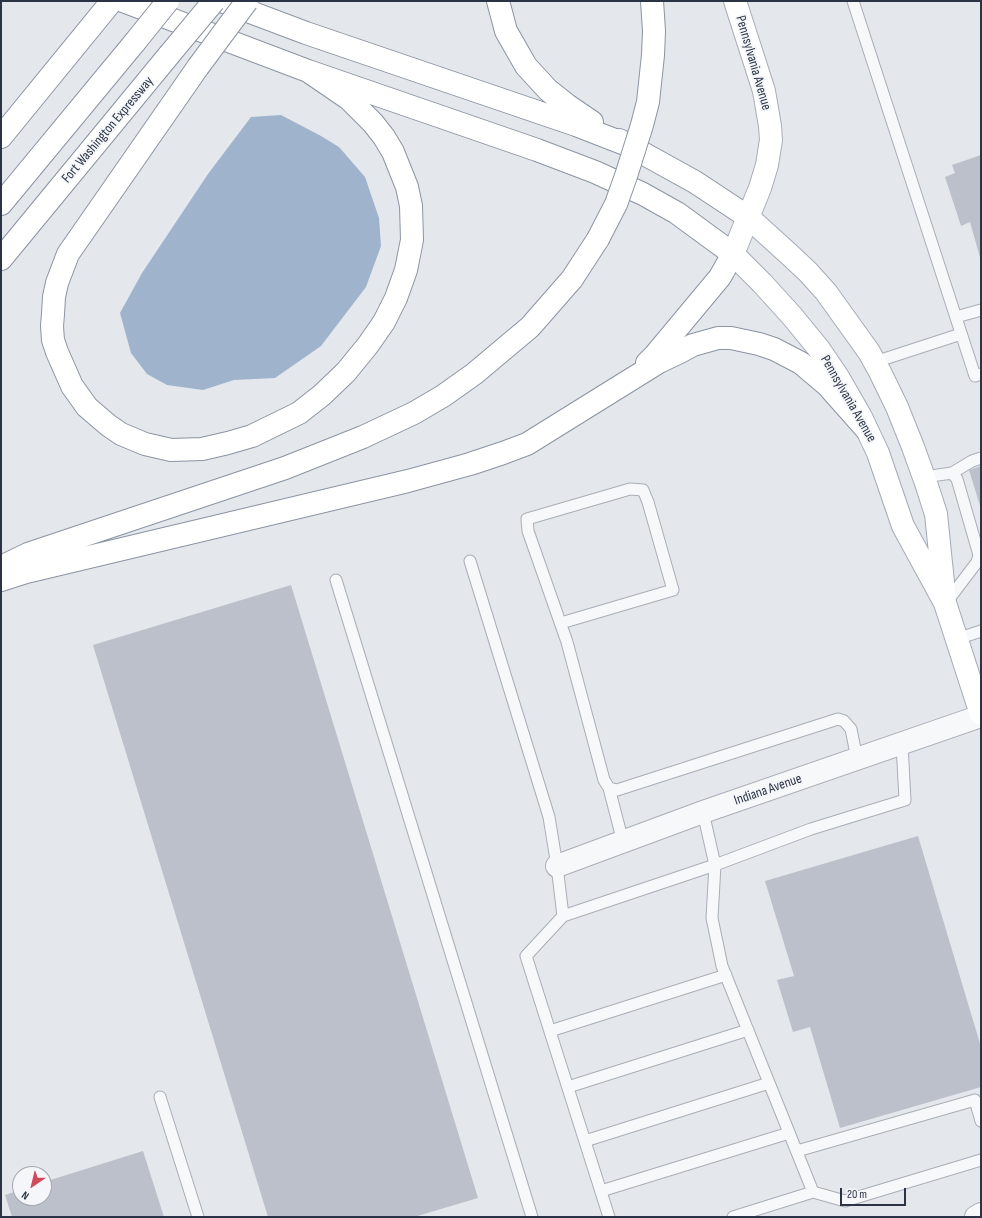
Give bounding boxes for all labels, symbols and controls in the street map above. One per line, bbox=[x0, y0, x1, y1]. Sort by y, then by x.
street label: Pennsylvania Avenue bbox=[731, 14, 775, 112]
street label: Fort Washington Expressway bbox=[59, 73, 157, 187]
street label: Pennsylvania Avenue bbox=[816, 353, 880, 445]
street label: Indiana Avenue bbox=[732, 771, 804, 809]
north arrow bbox=[12, 1166, 52, 1206]
scale bar bbox=[842, 1180, 908, 1206]
text: 20 m bbox=[847, 1187, 867, 1202]
text: N bbox=[19, 1188, 32, 1202]

